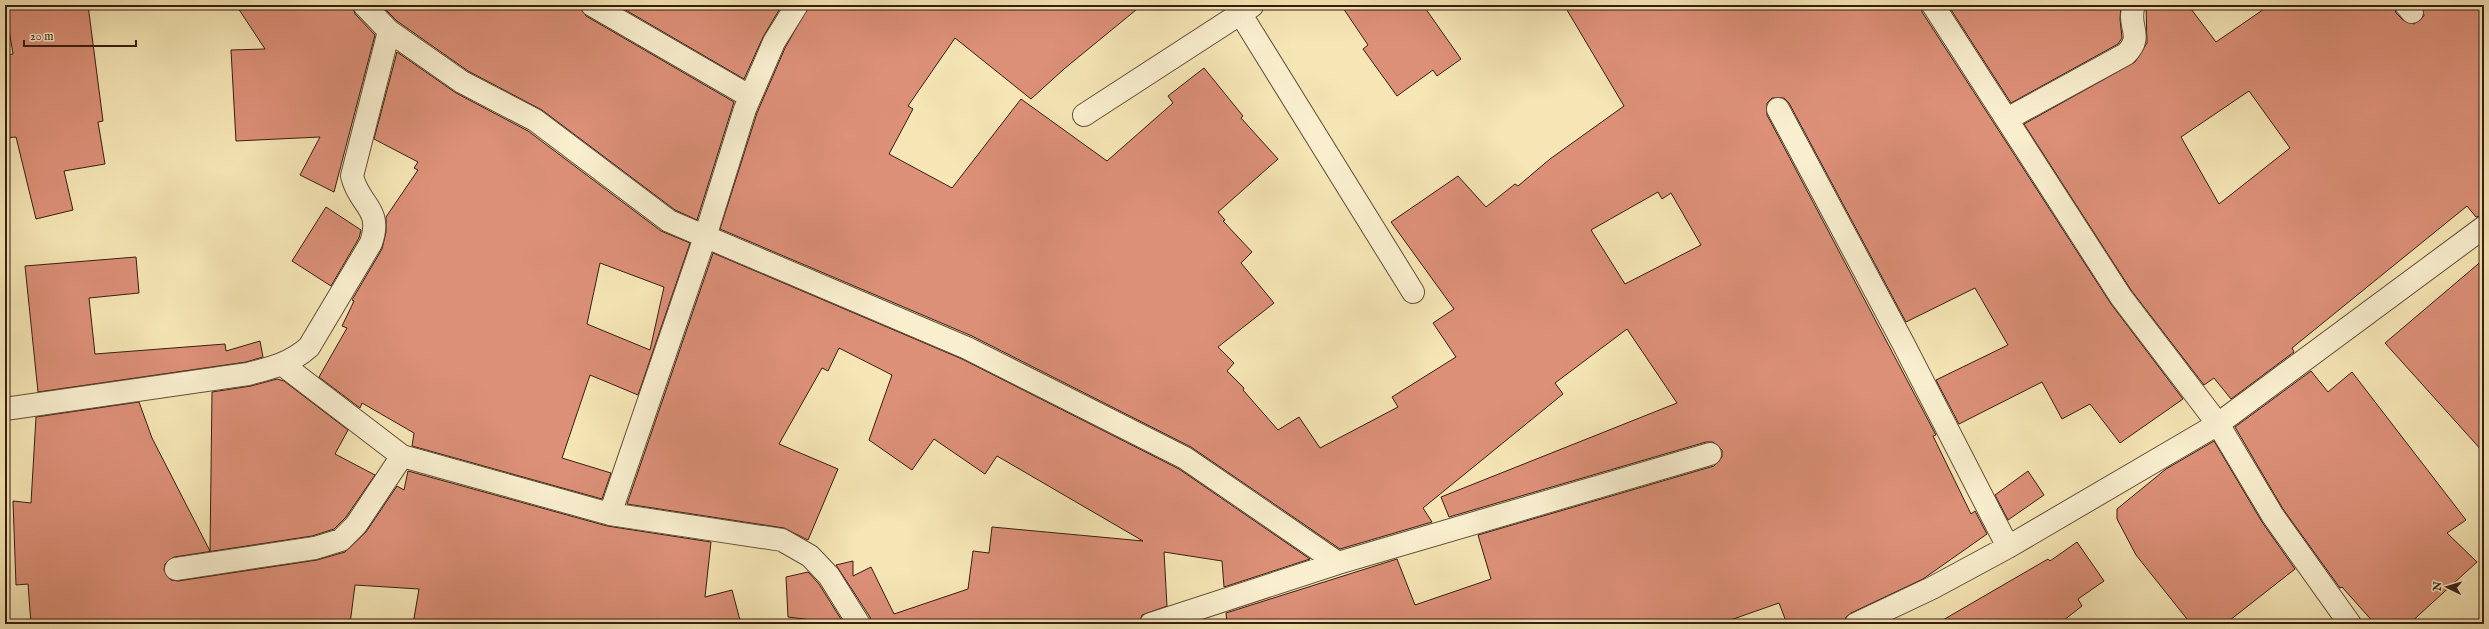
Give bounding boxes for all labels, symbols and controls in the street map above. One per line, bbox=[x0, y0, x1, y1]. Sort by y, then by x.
scale bar bbox=[24, 22, 136, 48]
text: 20 m bbox=[30, 29, 53, 44]
north arrow bbox=[2427, 567, 2467, 607]
text: N bbox=[2431, 580, 2445, 593]

